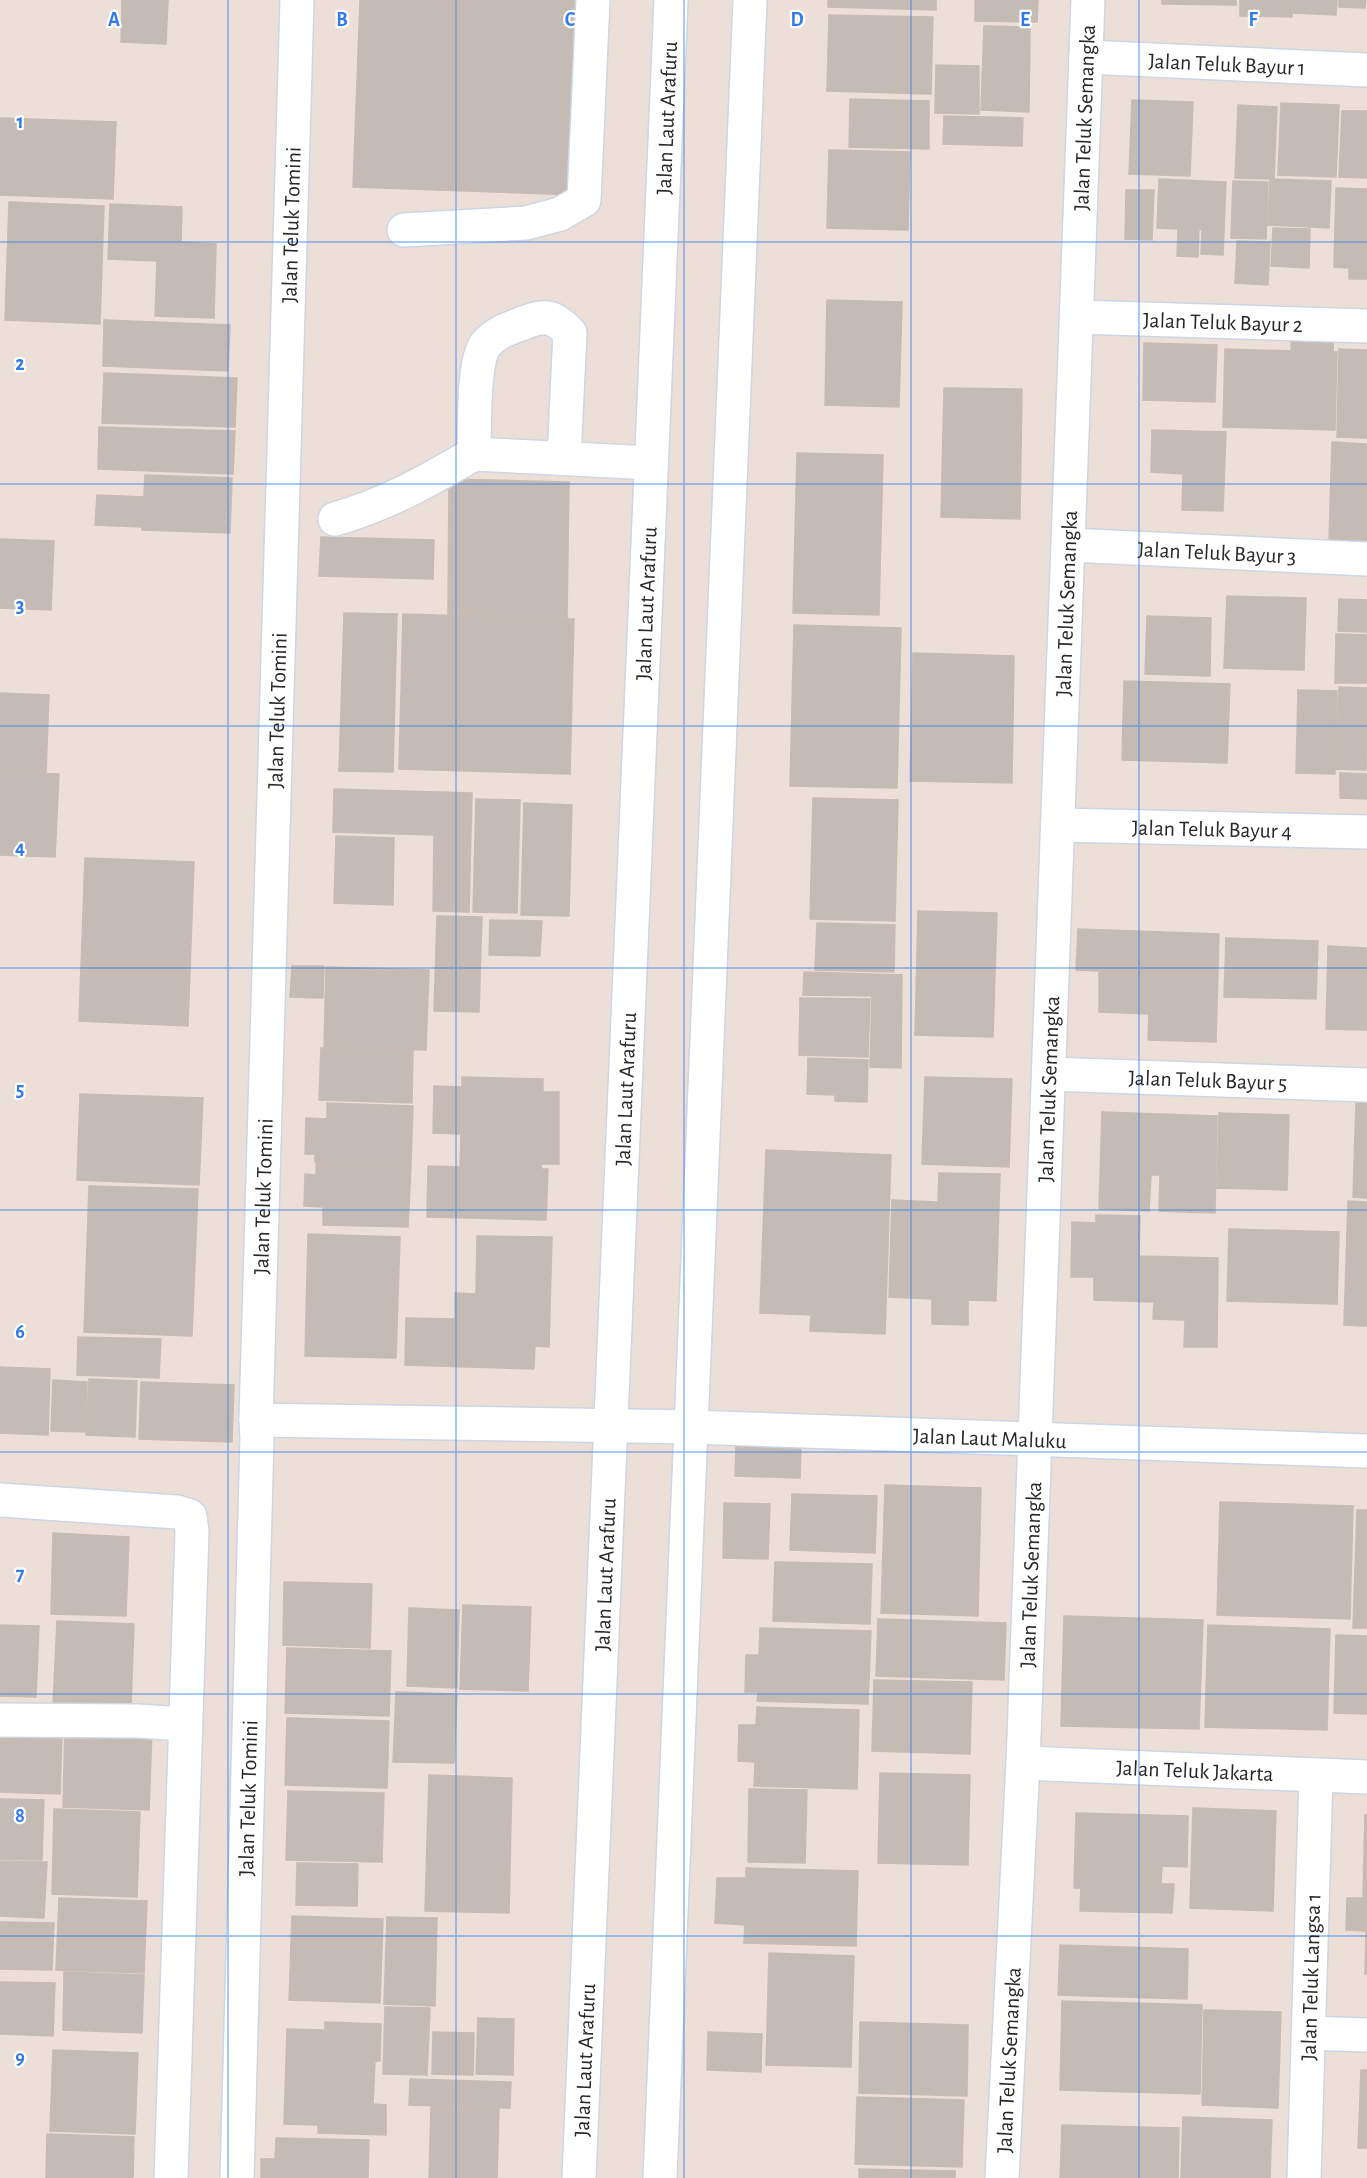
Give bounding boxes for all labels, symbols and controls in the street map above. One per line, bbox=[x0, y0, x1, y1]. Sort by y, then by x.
text: A bbox=[108, 10, 120, 30]
text: B bbox=[336, 10, 348, 30]
text: C bbox=[565, 10, 576, 30]
text: D bbox=[790, 10, 804, 30]
text: E bbox=[1020, 10, 1030, 30]
text: F bbox=[1248, 10, 1258, 30]
street label: Jalan Teluk Semangka bbox=[1070, 24, 1099, 211]
street label: Jalan Laut Arafuru bbox=[653, 41, 681, 195]
street label: Jalan Teluk Bayur 1 bbox=[1148, 50, 1306, 79]
text: 1 bbox=[16, 112, 24, 132]
street label: Jalan Teluk Tomini bbox=[278, 146, 305, 303]
street label: Jalan Teluk Bayur 2 bbox=[1143, 309, 1303, 336]
text: 2 bbox=[15, 354, 25, 374]
street label: Jalan Teluk Semangka bbox=[1052, 510, 1081, 697]
street label: Jalan Laut Arafuru bbox=[632, 526, 661, 681]
street label: Jalan Teluk Bayur 3 bbox=[1137, 538, 1297, 568]
text: 3 bbox=[16, 596, 24, 616]
street label: Jalan Teluk Tomini bbox=[264, 632, 291, 789]
street label: Jalan Teluk Bayur 4 bbox=[1132, 817, 1292, 842]
text: 4 bbox=[15, 838, 25, 858]
street label: Jalan Teluk Semangka bbox=[1034, 996, 1063, 1183]
street label: Jalan Laut Arafuru bbox=[612, 1012, 640, 1166]
street label: Jalan Teluk Bayur 5 bbox=[1128, 1067, 1288, 1094]
text: 5 bbox=[16, 1080, 24, 1100]
street label: Jalan Teluk Tomini bbox=[250, 1118, 277, 1275]
text: 6 bbox=[15, 1322, 25, 1342]
street label: Jalan Laut Maluku bbox=[913, 1425, 1067, 1452]
street label: Jalan Teluk Semangka bbox=[1017, 1481, 1045, 1668]
street label: Jalan Laut Arafuru bbox=[591, 1497, 620, 1652]
text: 7 bbox=[16, 1564, 25, 1584]
street label: Jalan Teluk Tomini bbox=[235, 1720, 261, 1877]
street label: Jalan Teluk Jakarta bbox=[1116, 1757, 1274, 1785]
text: 8 bbox=[15, 1806, 25, 1826]
street label: Jalan Teluk Langsa 1 bbox=[1298, 1893, 1324, 2061]
street label: Jalan Teluk Semangka bbox=[993, 1967, 1025, 2154]
street label: Jalan Laut Arafuru bbox=[571, 1983, 599, 2137]
text: 9 bbox=[15, 2048, 25, 2068]

